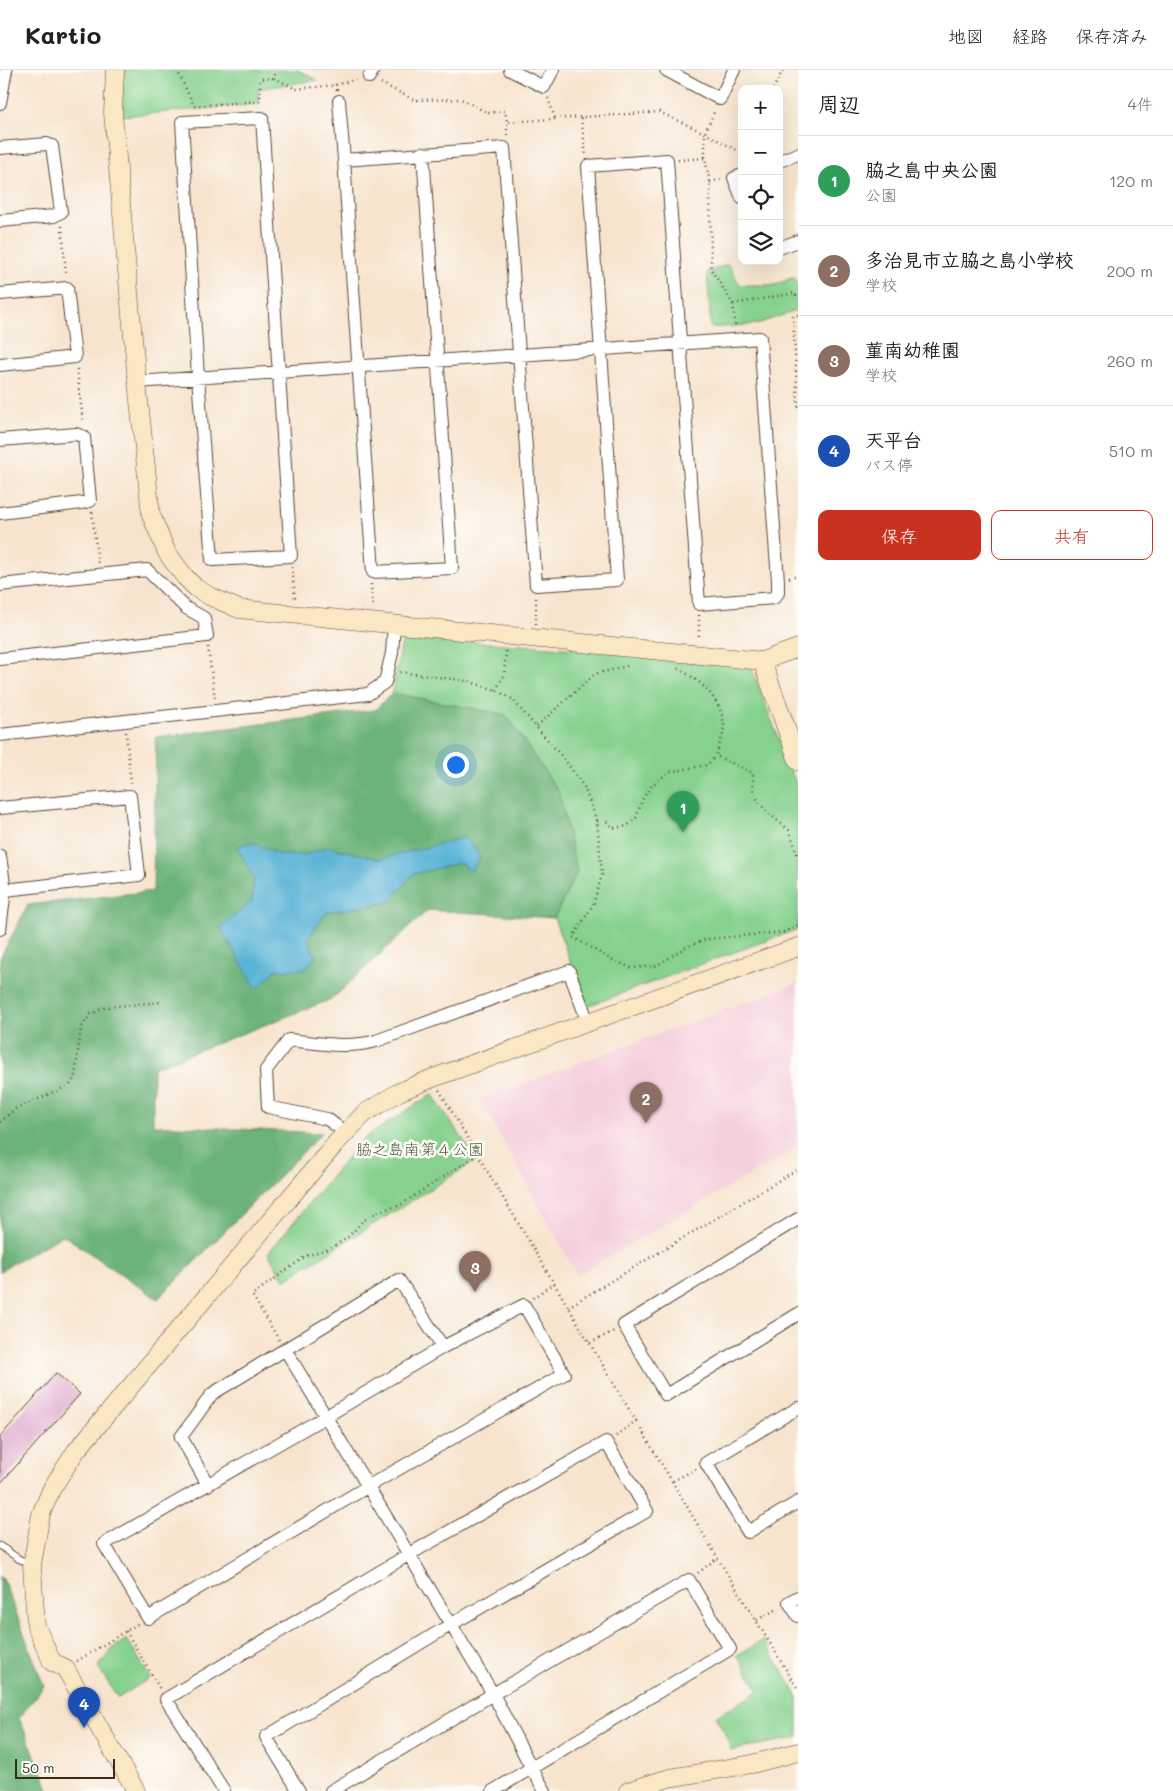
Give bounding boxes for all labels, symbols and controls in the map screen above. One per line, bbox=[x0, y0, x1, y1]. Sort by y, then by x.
text: Kartio bbox=[25, 19, 101, 50]
text: 地図 bbox=[948, 24, 984, 48]
text: 経路 bbox=[1012, 24, 1048, 48]
text: 保存済み bbox=[1076, 24, 1148, 48]
map controls bbox=[738, 85, 783, 265]
button: + bbox=[738, 85, 783, 130]
text: 周辺 bbox=[818, 90, 860, 117]
text: 4件 bbox=[1128, 93, 1153, 114]
button: − bbox=[738, 130, 783, 175]
text: 脇之島中央公園 bbox=[865, 157, 998, 182]
text: 1 bbox=[830, 170, 838, 191]
text: 120 m bbox=[1109, 170, 1153, 191]
button: locate bbox=[738, 175, 783, 220]
text: 公園 bbox=[865, 184, 897, 205]
button: layers bbox=[738, 220, 783, 265]
text: 多治見市立脇之島小学校 bbox=[865, 247, 1074, 272]
text: 2 bbox=[830, 260, 838, 281]
text: 200 m bbox=[1106, 260, 1153, 281]
text: 学校 bbox=[865, 274, 897, 295]
text: 菫南幼稚園 bbox=[865, 337, 960, 362]
text: 3 bbox=[829, 350, 839, 371]
text: 260 m bbox=[1107, 350, 1153, 371]
text: 学校 bbox=[865, 364, 897, 385]
text: 天平台 bbox=[865, 427, 922, 452]
text: 4 bbox=[829, 440, 839, 461]
text: 510 m bbox=[1109, 440, 1153, 461]
text: バス停 bbox=[865, 454, 913, 475]
button: 保存 bbox=[818, 510, 981, 560]
button: 共有 bbox=[991, 510, 1153, 560]
your location bbox=[443, 752, 469, 778]
pin: 1 bbox=[667, 791, 699, 832]
pin: 2 bbox=[630, 1082, 662, 1123]
park label: 脇之島南第４公園 bbox=[356, 1138, 484, 1159]
pin: 3 bbox=[459, 1251, 491, 1292]
pin: 4 bbox=[68, 1687, 100, 1728]
scale bar bbox=[15, 1756, 115, 1779]
text: 50 m bbox=[22, 1758, 54, 1777]

